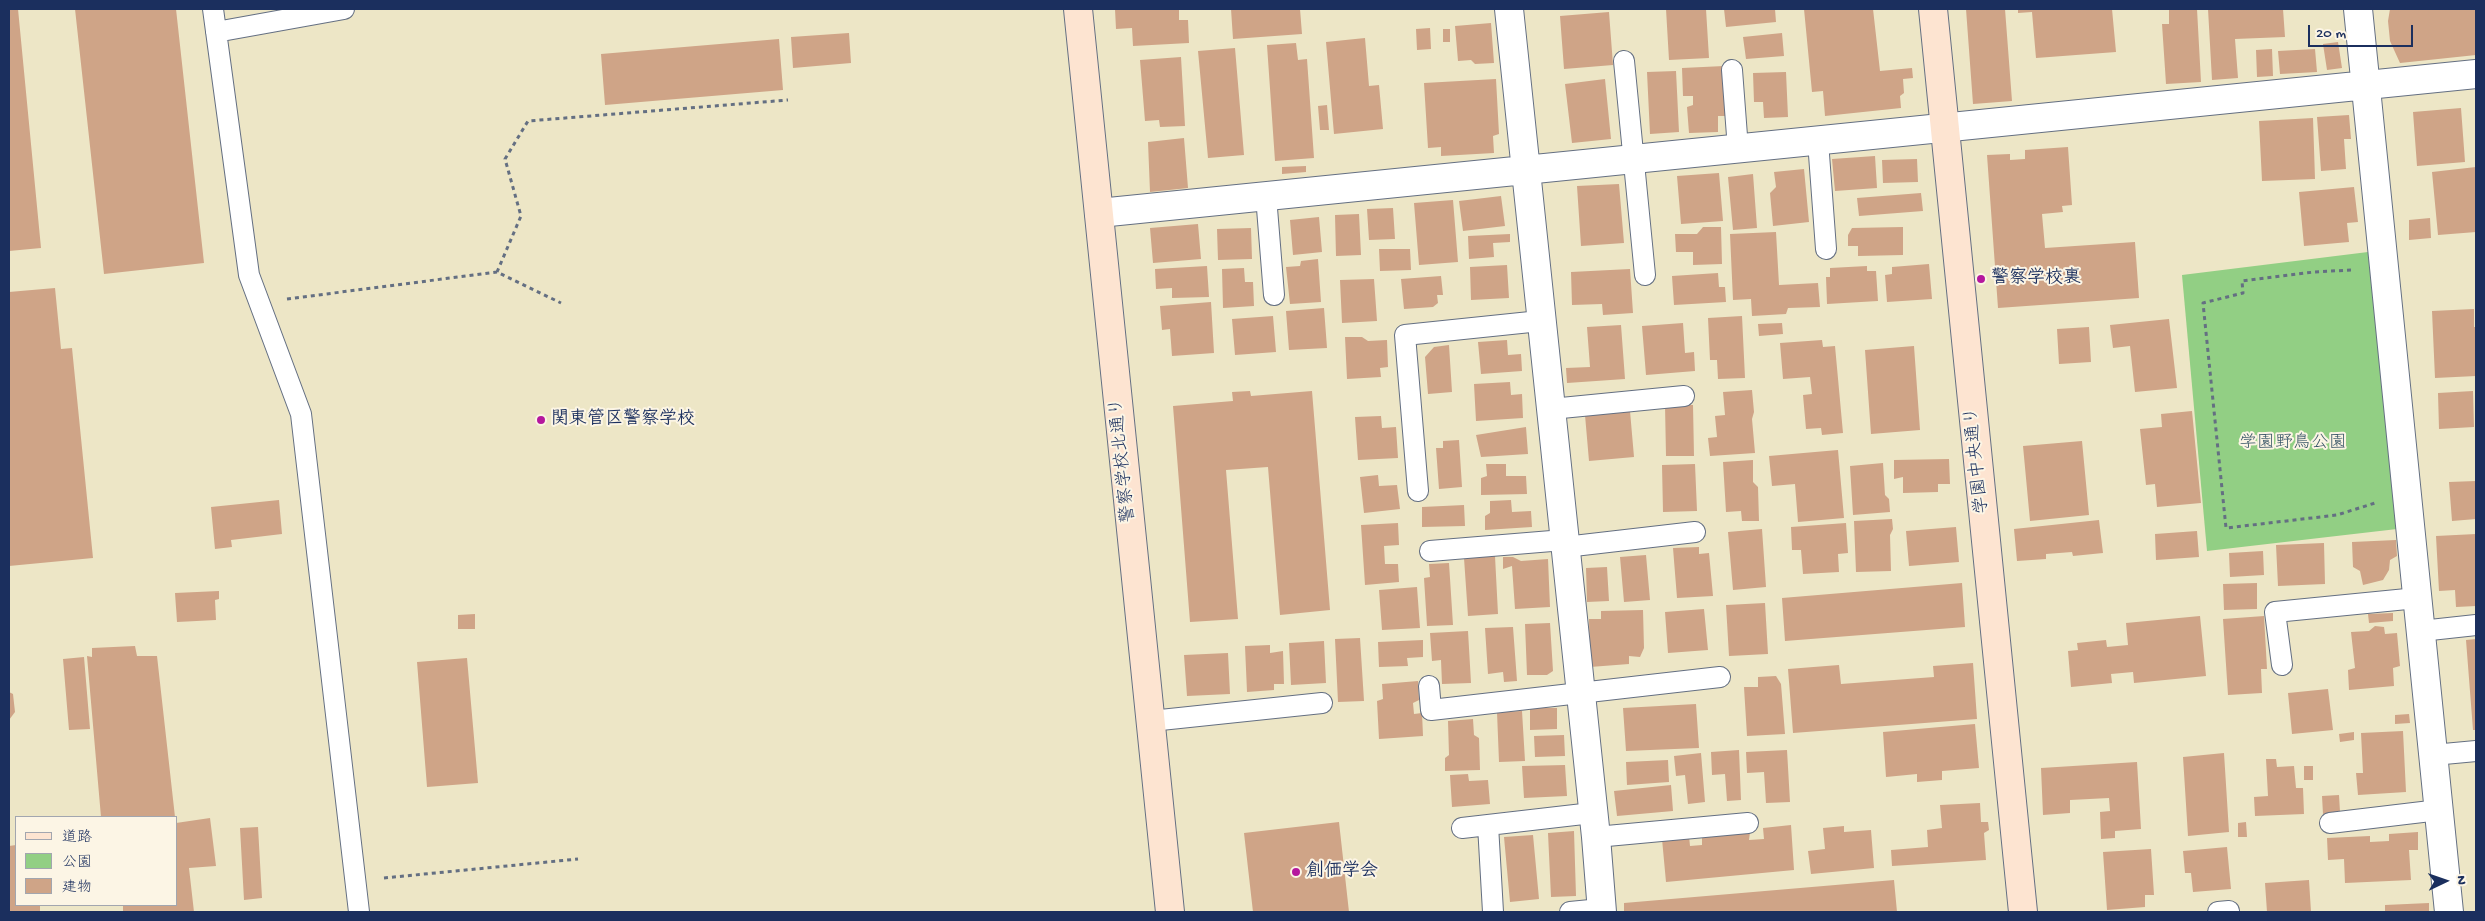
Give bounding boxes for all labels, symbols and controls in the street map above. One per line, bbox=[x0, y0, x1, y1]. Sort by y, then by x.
scale bar bbox=[2310, 15, 2415, 47]
text: 20 m bbox=[2316, 25, 2346, 43]
place label: 警察学校裏 bbox=[1991, 268, 2081, 290]
marker: 警察学校裏 bbox=[1975, 273, 1987, 285]
street label: 警察学校北通り bbox=[1107, 396, 1141, 524]
street label: 学園中央通り bbox=[1962, 405, 1994, 515]
place label: 関東管区警察学校 bbox=[551, 409, 695, 431]
marker: 関東管区警察学校 bbox=[535, 414, 547, 426]
park label: 学園野鳥公園 bbox=[2239, 433, 2347, 455]
legend bbox=[15, 816, 178, 906]
text: 道路 bbox=[62, 829, 92, 847]
text: 公園 bbox=[62, 854, 92, 872]
north arrow bbox=[2420, 856, 2470, 906]
place label: 創価学会 bbox=[1306, 861, 1378, 883]
marker: 創価学会 bbox=[1290, 866, 1302, 878]
text: N bbox=[2452, 875, 2469, 885]
text: 建物 bbox=[62, 879, 92, 897]

